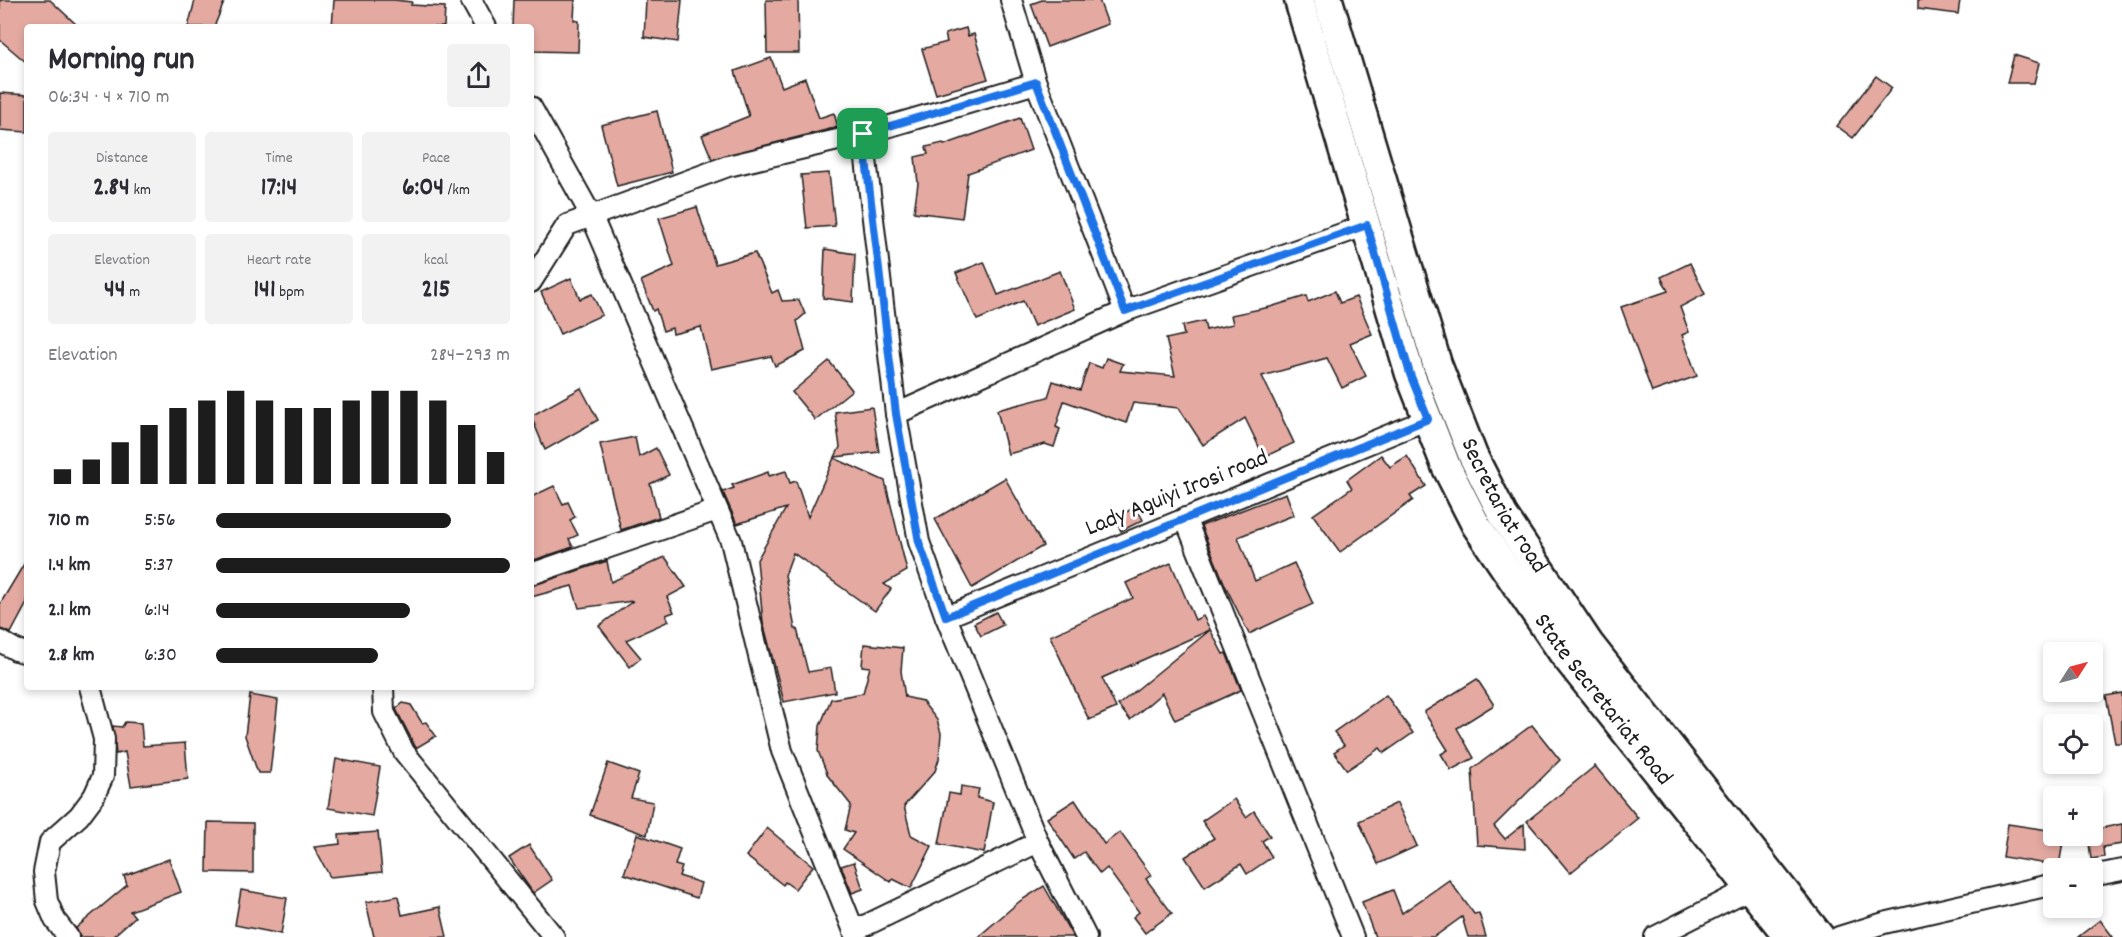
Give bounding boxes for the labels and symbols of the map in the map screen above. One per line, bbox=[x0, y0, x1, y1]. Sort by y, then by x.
pin bbox=[837, 108, 888, 159]
street label: Secretariat road bbox=[1451, 434, 1555, 581]
street label: Lady Aguiyi Irosi road bbox=[1080, 442, 1274, 546]
street label: State Secretariat Road bbox=[1524, 607, 1680, 794]
north arrow bbox=[2043, 642, 2103, 702]

